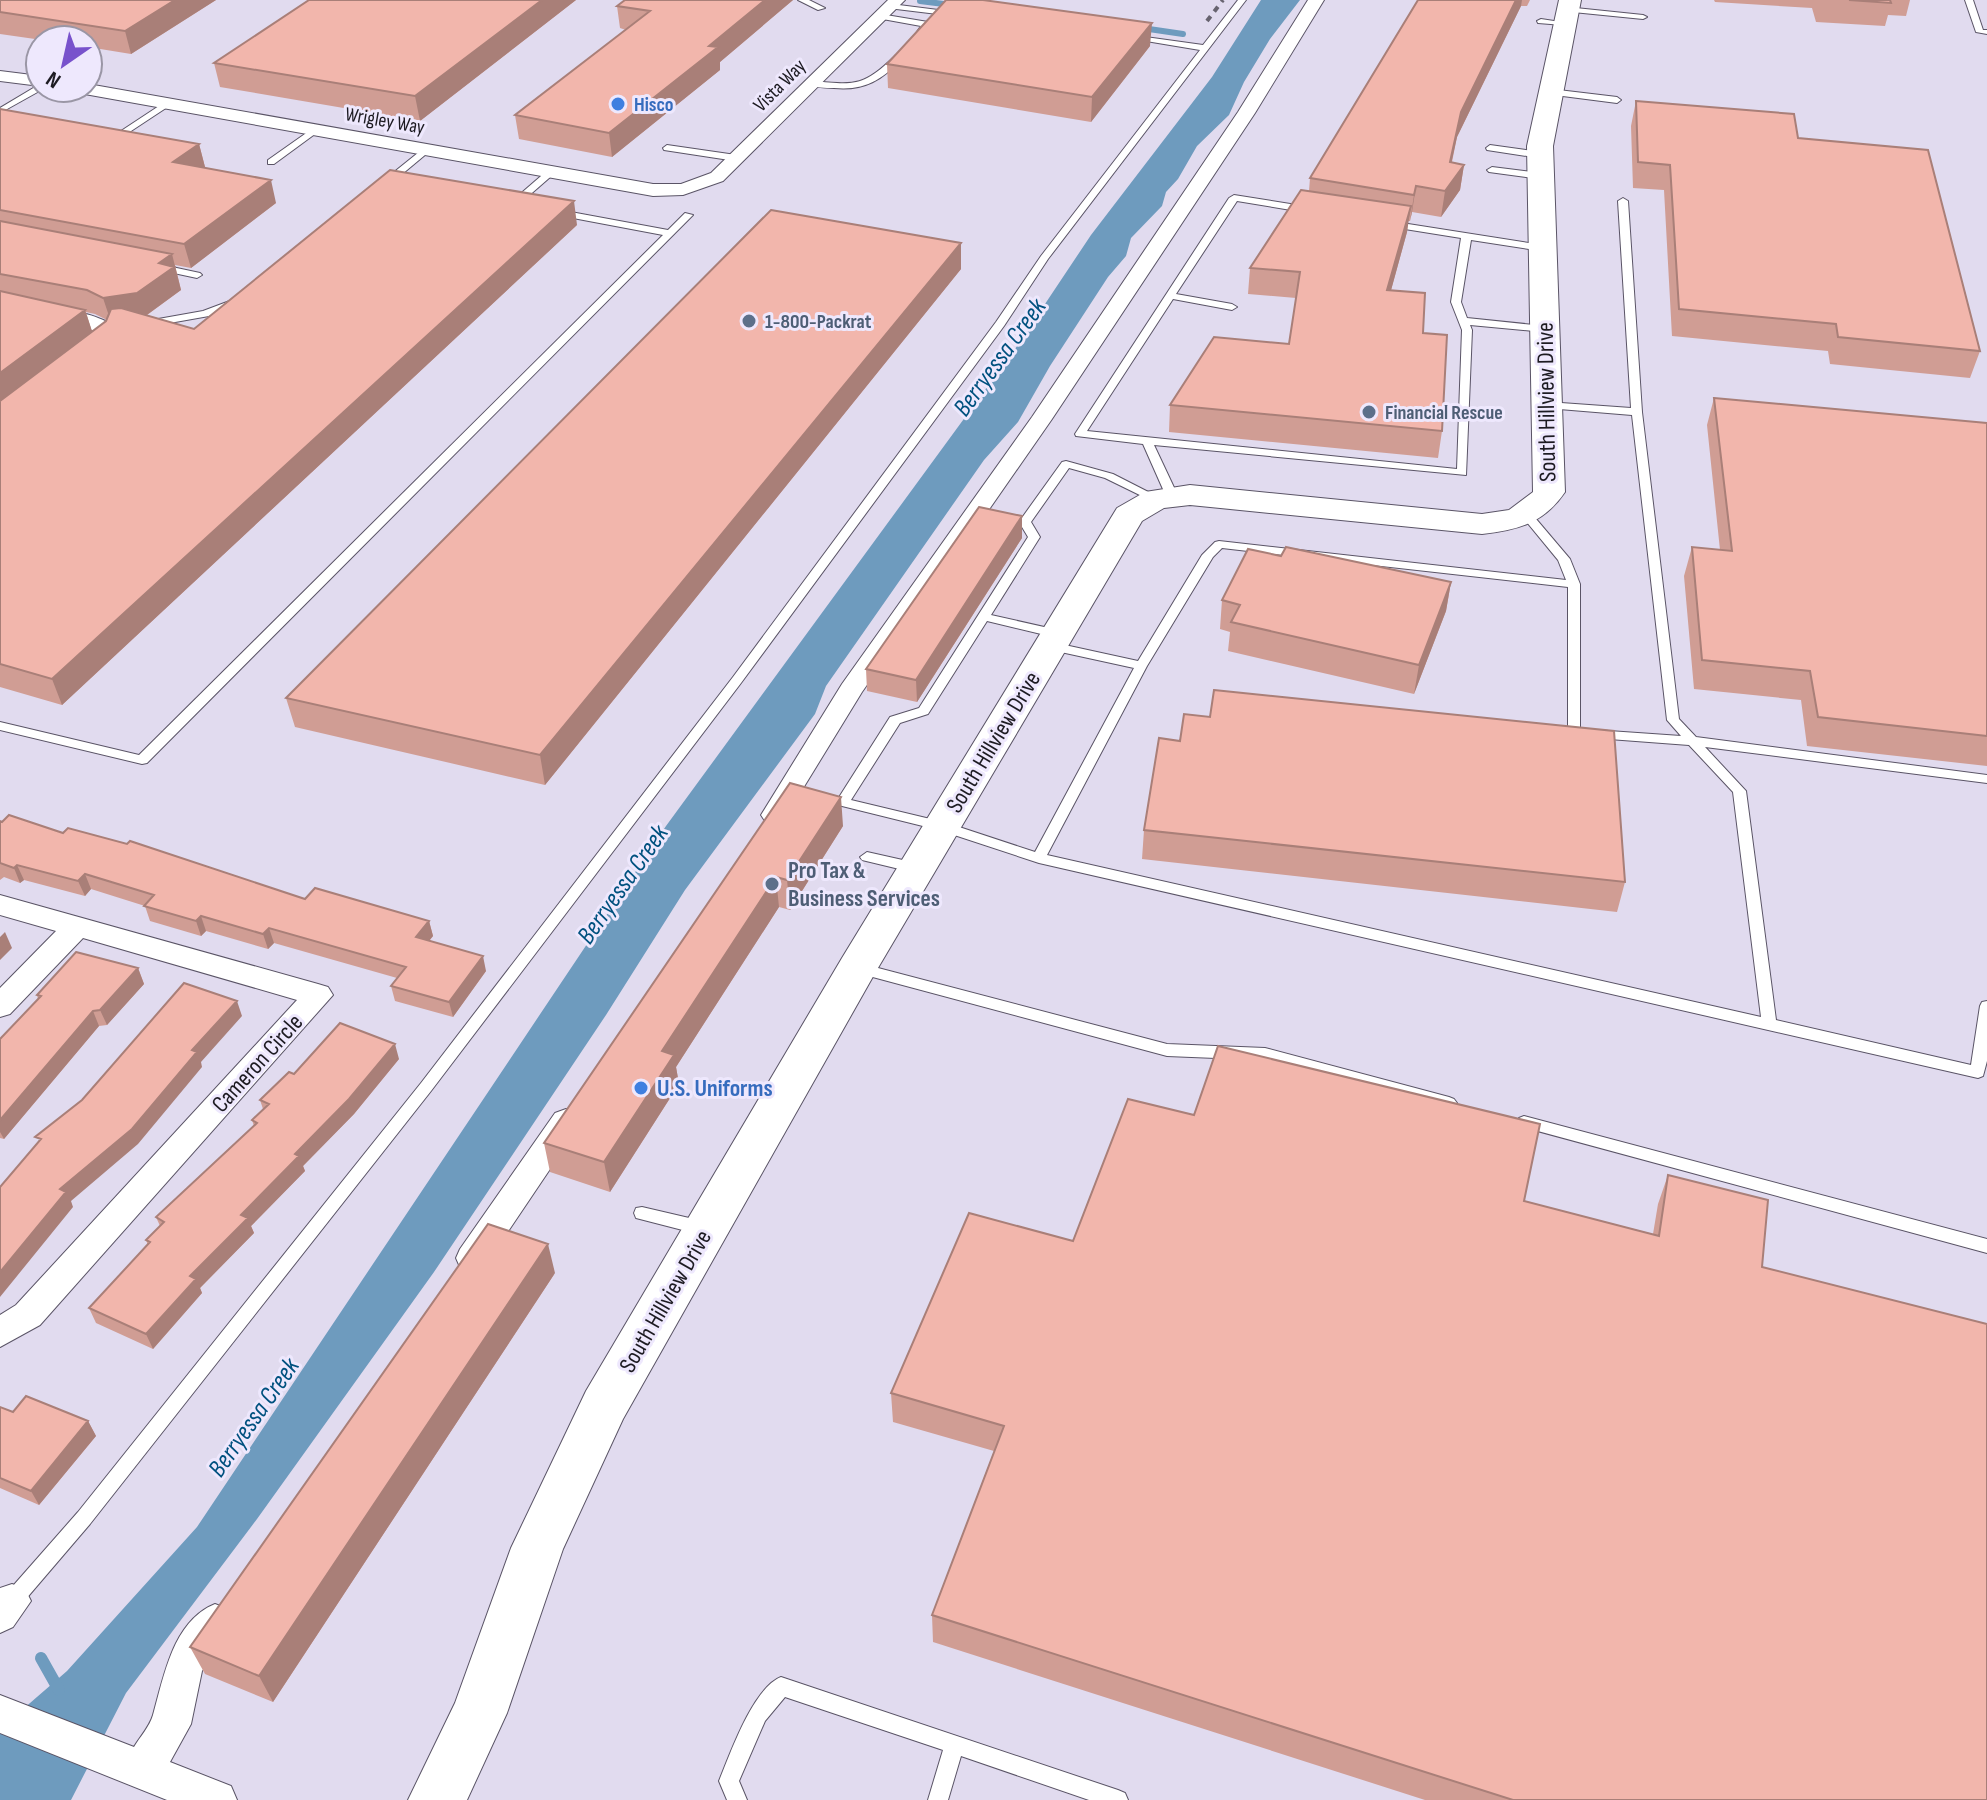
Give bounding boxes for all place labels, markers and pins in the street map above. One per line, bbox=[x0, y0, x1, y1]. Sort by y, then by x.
place label: Hisco bbox=[634, 93, 674, 117]
marker: Hisco bbox=[609, 95, 627, 113]
place label: 1-800-Packrat bbox=[765, 310, 872, 334]
marker: 1-800-Packrat bbox=[740, 312, 758, 330]
place label: Financial Rescue bbox=[1385, 401, 1503, 425]
marker: Financial Rescue bbox=[1360, 403, 1378, 421]
place label: Pro Tax & Business Services bbox=[788, 856, 940, 913]
marker: Pro Tax & Business Services bbox=[763, 875, 781, 893]
place label: U.S. Uniforms bbox=[657, 1074, 773, 1103]
marker: U.S. Uniforms bbox=[632, 1079, 650, 1097]

